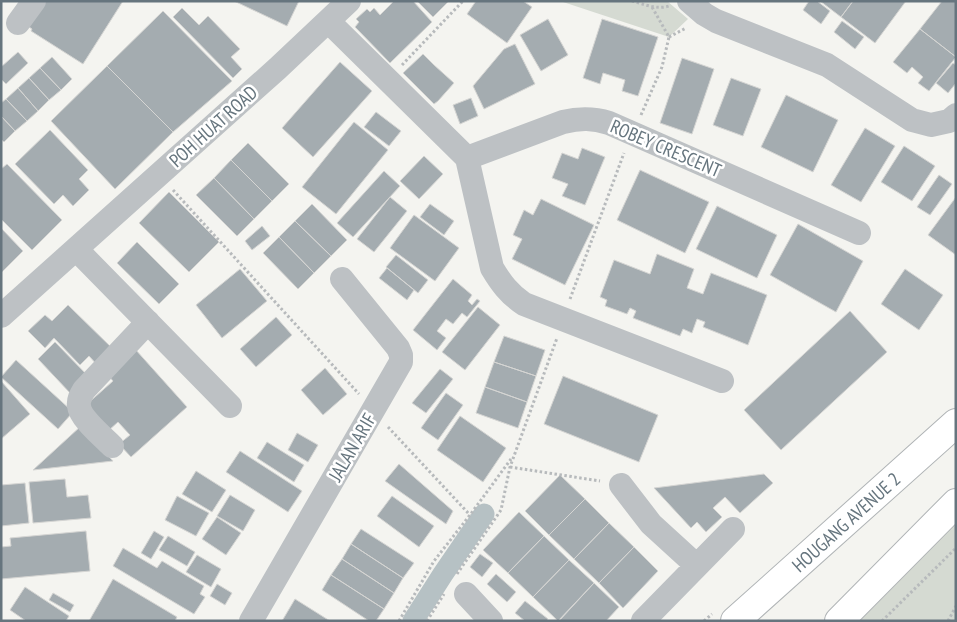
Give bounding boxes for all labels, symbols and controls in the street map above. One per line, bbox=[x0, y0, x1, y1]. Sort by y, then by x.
street label: POH HUAT ROAD bbox=[164, 80, 262, 172]
street label: ROBEY CRESCENT bbox=[607, 114, 726, 182]
street label: JALAN ARIF bbox=[322, 409, 381, 486]
street label: HOUGANG AVENUE 2 bbox=[787, 467, 905, 577]

